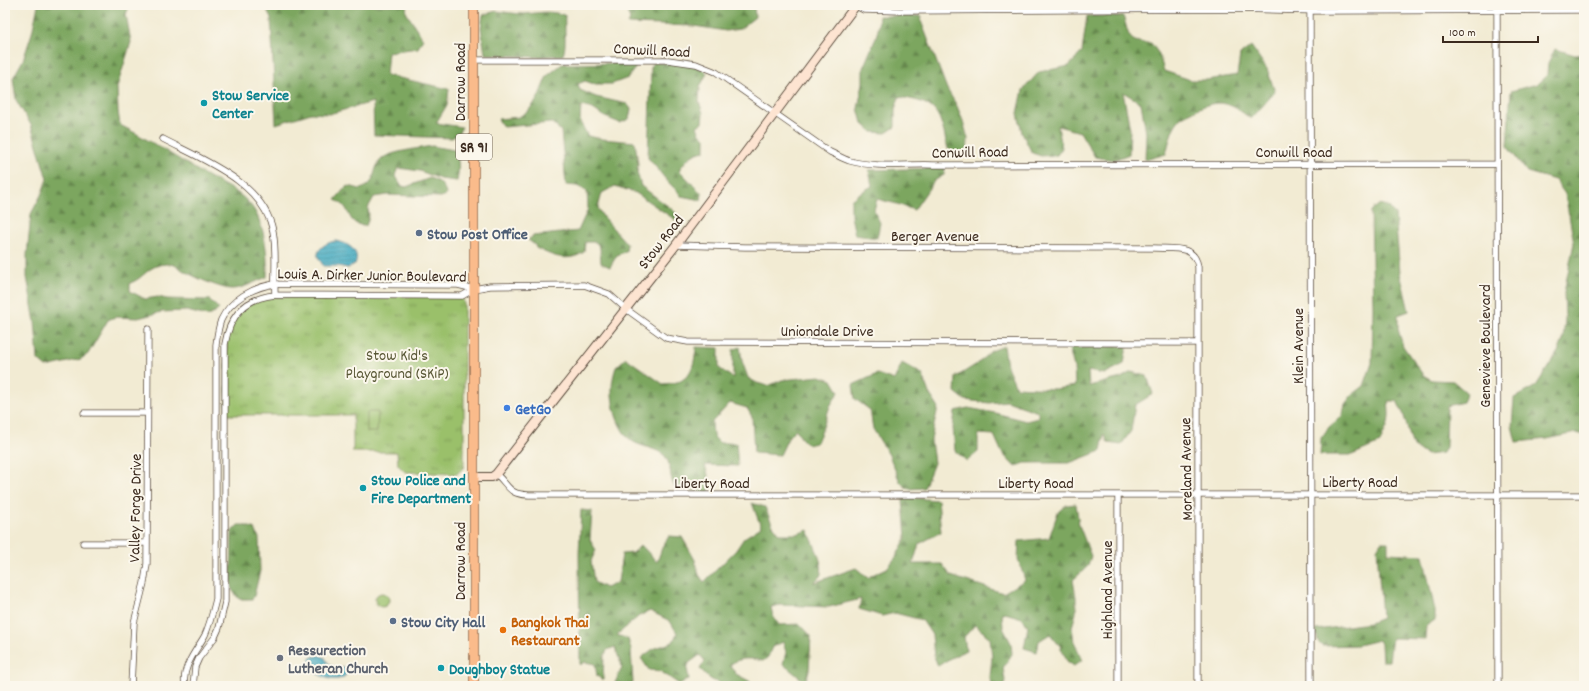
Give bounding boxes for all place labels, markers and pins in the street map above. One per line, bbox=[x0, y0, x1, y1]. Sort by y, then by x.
place label: Stow Service Center bbox=[212, 85, 289, 126]
marker: Stow Service Center bbox=[199, 98, 209, 108]
place label: Stow Post Office bbox=[427, 224, 528, 247]
marker: Stow Post Office bbox=[414, 228, 424, 238]
place label: GetGo bbox=[515, 399, 551, 422]
marker: GetGo bbox=[502, 403, 512, 413]
place label: Stow Police and Fire Department bbox=[371, 470, 471, 511]
marker: Stow Police and Fire Department bbox=[358, 483, 368, 493]
place label: Stow City Hall bbox=[401, 612, 485, 635]
place label: Bangkok Thai Restaurant bbox=[511, 612, 589, 653]
marker: Stow City Hall bbox=[388, 616, 398, 626]
marker: Bangkok Thai Restaurant bbox=[498, 625, 508, 635]
place label: Ressurection Lutheran Church bbox=[288, 640, 388, 681]
marker: Ressurection Lutheran Church bbox=[275, 653, 285, 663]
place label: Doughboy Statue bbox=[449, 659, 550, 682]
marker: Doughboy Statue bbox=[436, 663, 446, 673]

